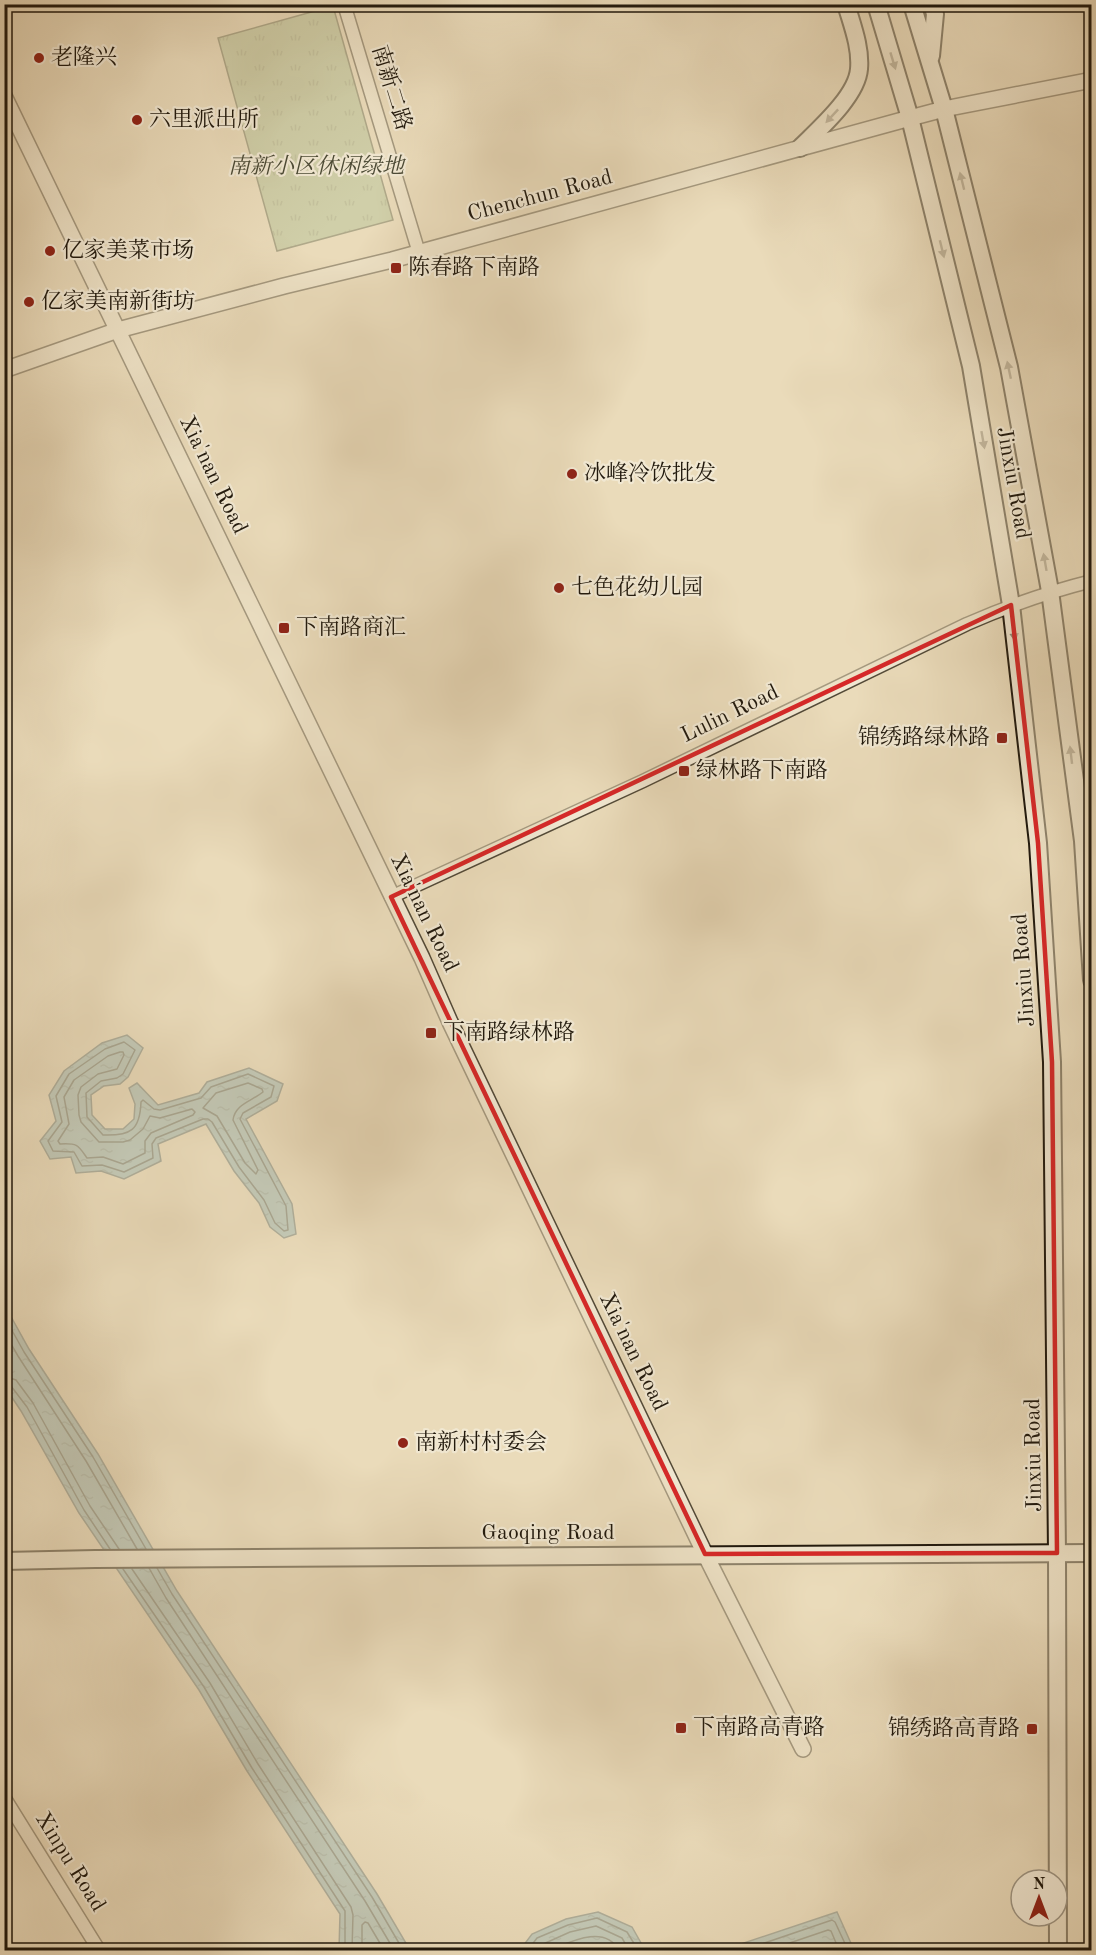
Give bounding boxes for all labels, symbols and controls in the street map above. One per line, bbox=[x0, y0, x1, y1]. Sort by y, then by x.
street label: 南新二路 bbox=[368, 42, 416, 133]
place label: 老隆兴 bbox=[51, 45, 117, 69]
marker: 老隆兴 bbox=[32, 51, 46, 65]
one-way arrow bbox=[889, 52, 898, 70]
place label: 六里派出所 bbox=[149, 107, 259, 131]
one-way arrow bbox=[825, 108, 839, 122]
marker: 六里派出所 bbox=[130, 113, 144, 127]
park label: 南新小区休闲绿地 bbox=[228, 154, 406, 178]
street label: Chenchun Road bbox=[465, 166, 615, 226]
one-way arrow bbox=[957, 171, 967, 190]
place label: 亿家美菜市场 bbox=[62, 238, 194, 262]
one-way arrow bbox=[938, 240, 948, 258]
marker: 亿家美菜市场 bbox=[43, 244, 57, 258]
place label: 陈春路下南路 bbox=[408, 255, 540, 279]
marker: 陈春路下南路 bbox=[389, 261, 403, 275]
place label: 亿家美南新街坊 bbox=[41, 289, 195, 313]
marker: 亿家美南新街坊 bbox=[22, 295, 36, 309]
one-way arrow bbox=[1004, 360, 1013, 379]
street label: Xia'nan Road bbox=[175, 412, 251, 538]
street label: Jinxiu Road bbox=[992, 425, 1034, 541]
one-way arrow bbox=[979, 430, 988, 449]
place label: 冰峰冷饮批发 bbox=[584, 461, 716, 485]
marker: 冰峰冷饮批发 bbox=[565, 467, 579, 481]
one-way arrow bbox=[1040, 552, 1049, 571]
place label: 七色花幼儿园 bbox=[571, 575, 703, 599]
marker: 七色花幼儿园 bbox=[552, 581, 566, 595]
place label: 下南路商汇 bbox=[296, 615, 406, 639]
marker: 下南路商汇 bbox=[277, 621, 291, 635]
one-way arrow bbox=[1010, 623, 1019, 642]
street label: Lulin Road bbox=[678, 681, 782, 747]
place label: 锦绣路绿林路 bbox=[858, 725, 990, 749]
marker: 锦绣路绿林路 bbox=[995, 731, 1009, 745]
one-way arrow bbox=[1067, 745, 1076, 764]
place label: 绿林路下南路 bbox=[696, 758, 828, 782]
marker: 绿林路下南路 bbox=[677, 764, 691, 778]
street label: Xia'nan Road bbox=[386, 850, 462, 976]
street label: Jinxiu Road bbox=[1009, 912, 1039, 1028]
place label: 下南路绿林路 bbox=[443, 1020, 575, 1044]
marker: 下南路绿林路 bbox=[424, 1026, 438, 1040]
street label: Xia'nan Road bbox=[595, 1289, 671, 1415]
street label: Jinxiu Road bbox=[1022, 1398, 1046, 1512]
place label: 南新村村委会 bbox=[415, 1430, 547, 1454]
marker: 南新村村委会 bbox=[396, 1436, 410, 1450]
street label: Gaoqing Road bbox=[481, 1522, 615, 1544]
place label: 下南路高青路 bbox=[693, 1715, 825, 1739]
place label: 锦绣路高青路 bbox=[888, 1716, 1020, 1740]
marker: 下南路高青路 bbox=[674, 1721, 688, 1735]
marker: 锦绣路高青路 bbox=[1025, 1722, 1039, 1736]
street label: Xinpu Road bbox=[31, 1808, 109, 1916]
north arrow bbox=[1009, 1868, 1069, 1928]
text: N bbox=[1033, 1877, 1046, 1893]

